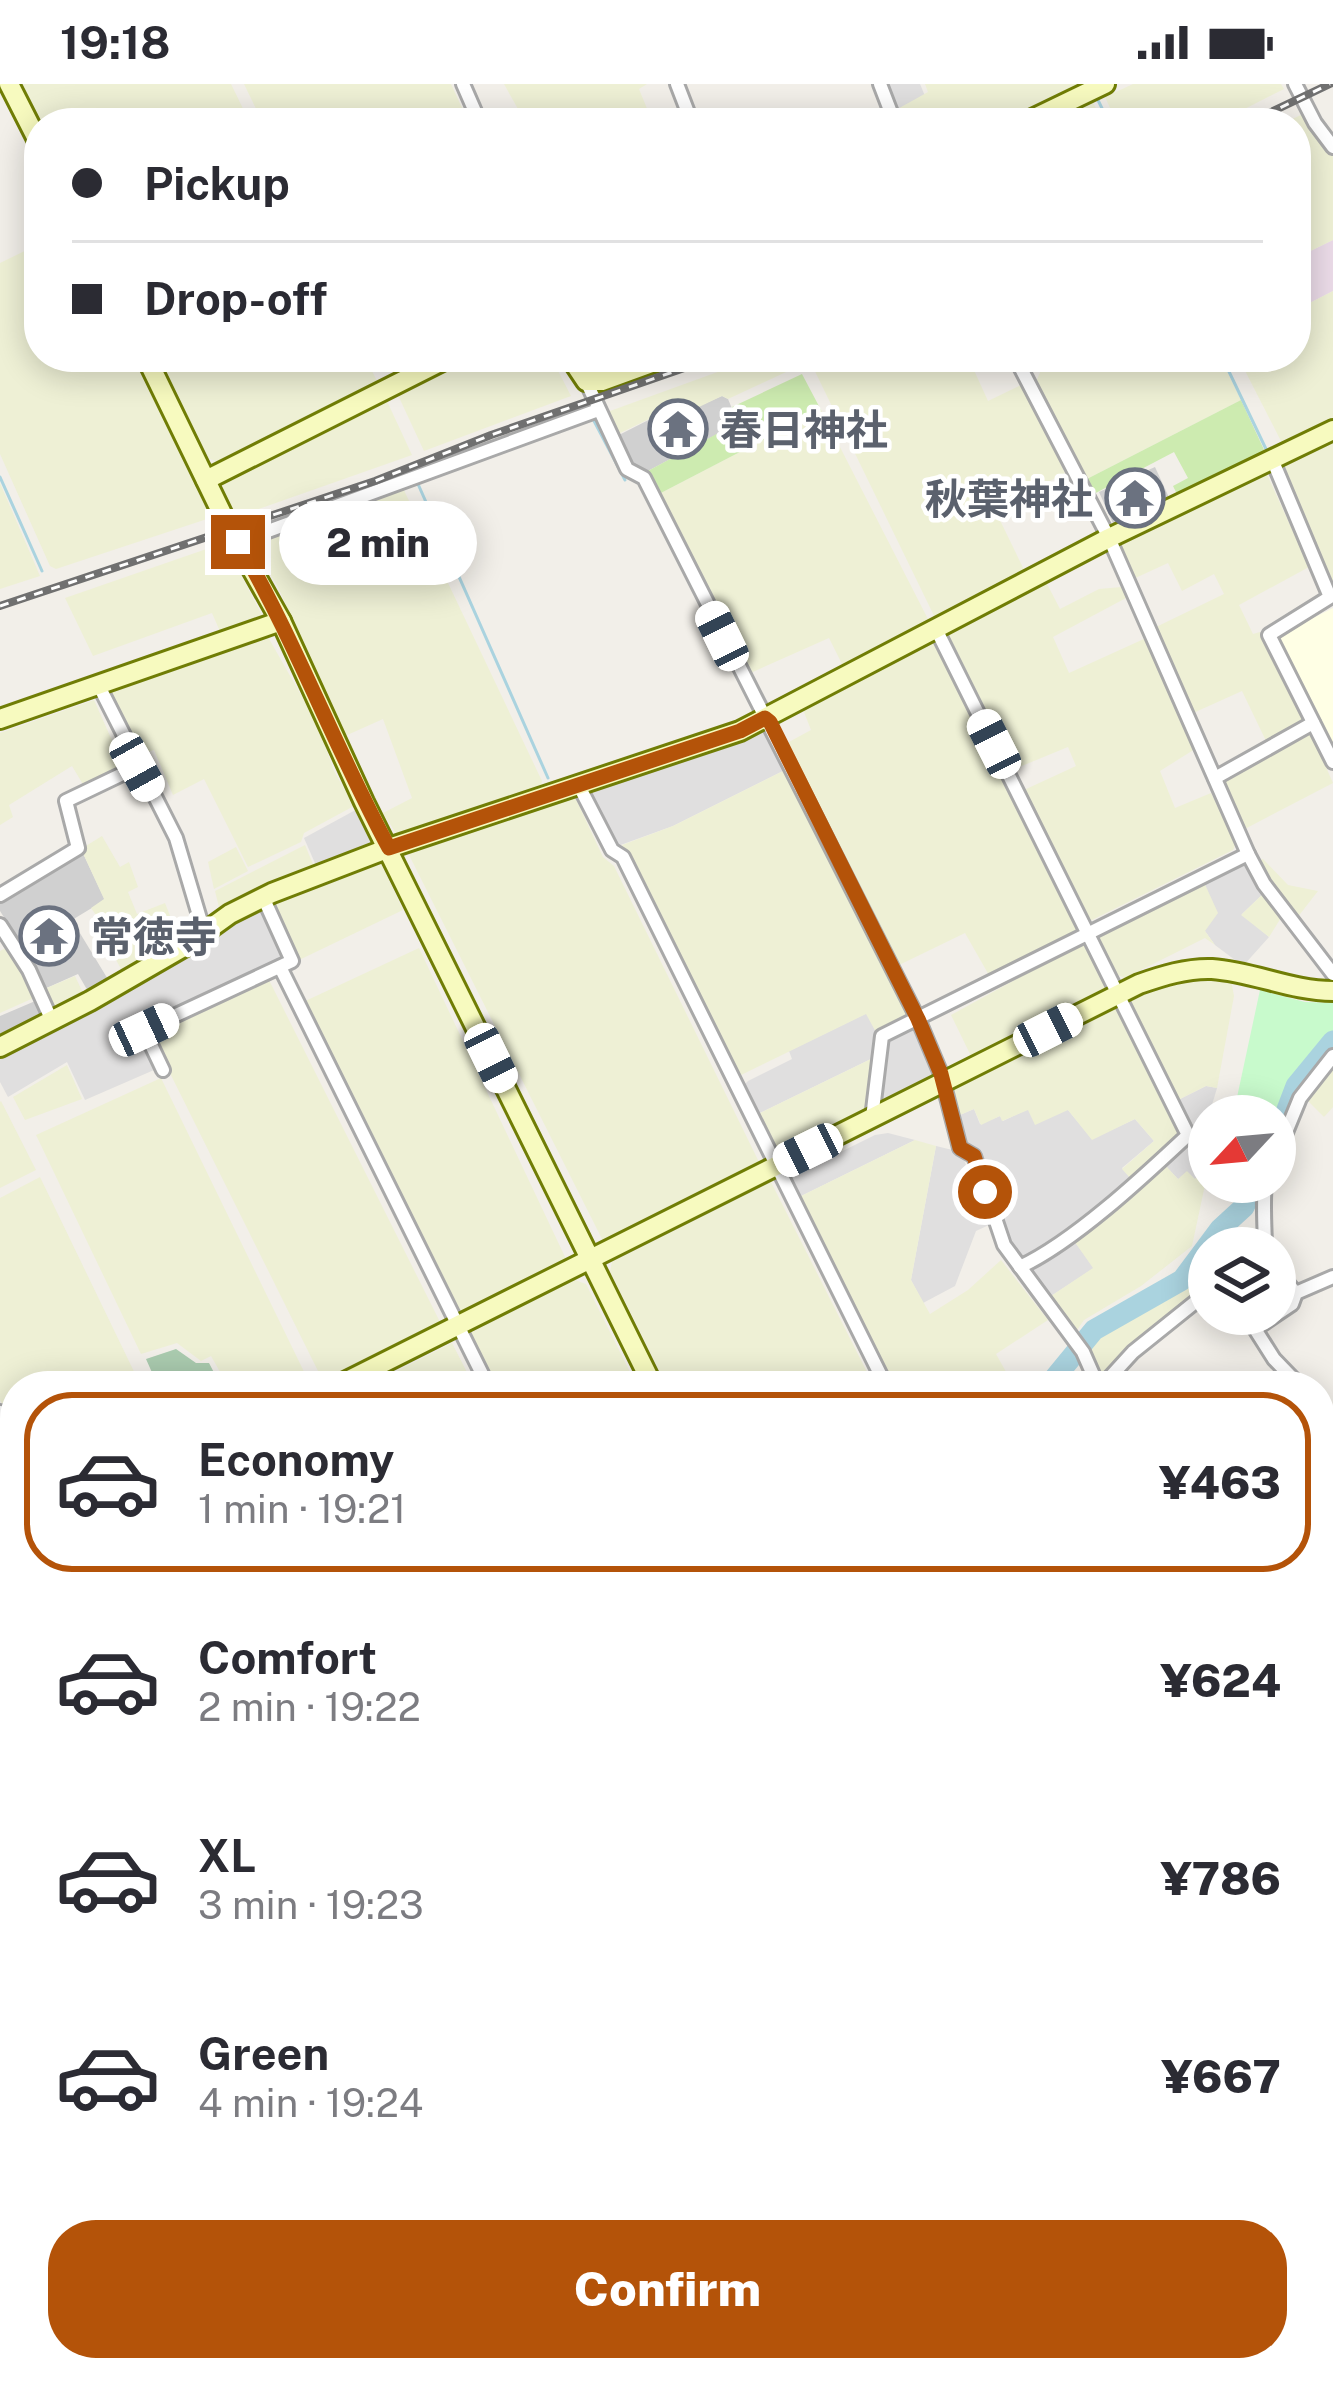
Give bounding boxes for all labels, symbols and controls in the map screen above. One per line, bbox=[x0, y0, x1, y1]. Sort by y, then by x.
text: 19:18 bbox=[60, 16, 171, 69]
text: Pickup bbox=[144, 157, 290, 210]
text: Drop-off bbox=[144, 272, 327, 325]
temple icon: 春日神社 bbox=[647, 398, 709, 460]
place label: 春日神社 bbox=[720, 405, 888, 454]
temple icon: 秋葉神社 bbox=[1104, 467, 1166, 529]
place label: 秋葉神社 bbox=[925, 474, 1093, 523]
callout: 2 min bbox=[280, 500, 478, 584]
route end bbox=[211, 515, 265, 569]
text: 2 min bbox=[326, 520, 430, 566]
car bbox=[690, 596, 754, 676]
car bbox=[962, 704, 1026, 784]
car bbox=[104, 727, 170, 807]
temple icon: 常徳寺 bbox=[18, 905, 80, 967]
place label: 常徳寺 bbox=[91, 912, 217, 961]
car bbox=[104, 998, 184, 1062]
car bbox=[1008, 998, 1088, 1062]
car bbox=[459, 1018, 523, 1098]
north arrow bbox=[1188, 1095, 1296, 1203]
map controls bbox=[1188, 1095, 1296, 1335]
car bbox=[768, 1118, 848, 1182]
route start bbox=[958, 1165, 1012, 1219]
button: layers bbox=[1188, 1227, 1296, 1335]
icon: car bbox=[54, 1428, 162, 1536]
text: Economy bbox=[198, 1433, 394, 1486]
text: ¥463 bbox=[1159, 1456, 1281, 1509]
text: 1 min · 19:21 bbox=[198, 1486, 406, 1532]
icon: car bbox=[54, 1626, 162, 1734]
text: Comfort bbox=[198, 1631, 377, 1684]
text: ¥624 bbox=[1160, 1654, 1281, 1707]
text: 2 min · 19:22 bbox=[198, 1684, 421, 1730]
icon: car bbox=[54, 1824, 162, 1932]
text: XL bbox=[198, 1829, 256, 1882]
text: ¥786 bbox=[1161, 1852, 1281, 1905]
text: 3 min · 19:23 bbox=[198, 1882, 423, 1928]
icon: car bbox=[54, 2022, 162, 2130]
text: Green bbox=[198, 2027, 329, 2080]
text: ¥667 bbox=[1161, 2050, 1281, 2103]
text: 4 min · 19:24 bbox=[198, 2080, 423, 2126]
button: Confirm bbox=[48, 2220, 1287, 2358]

